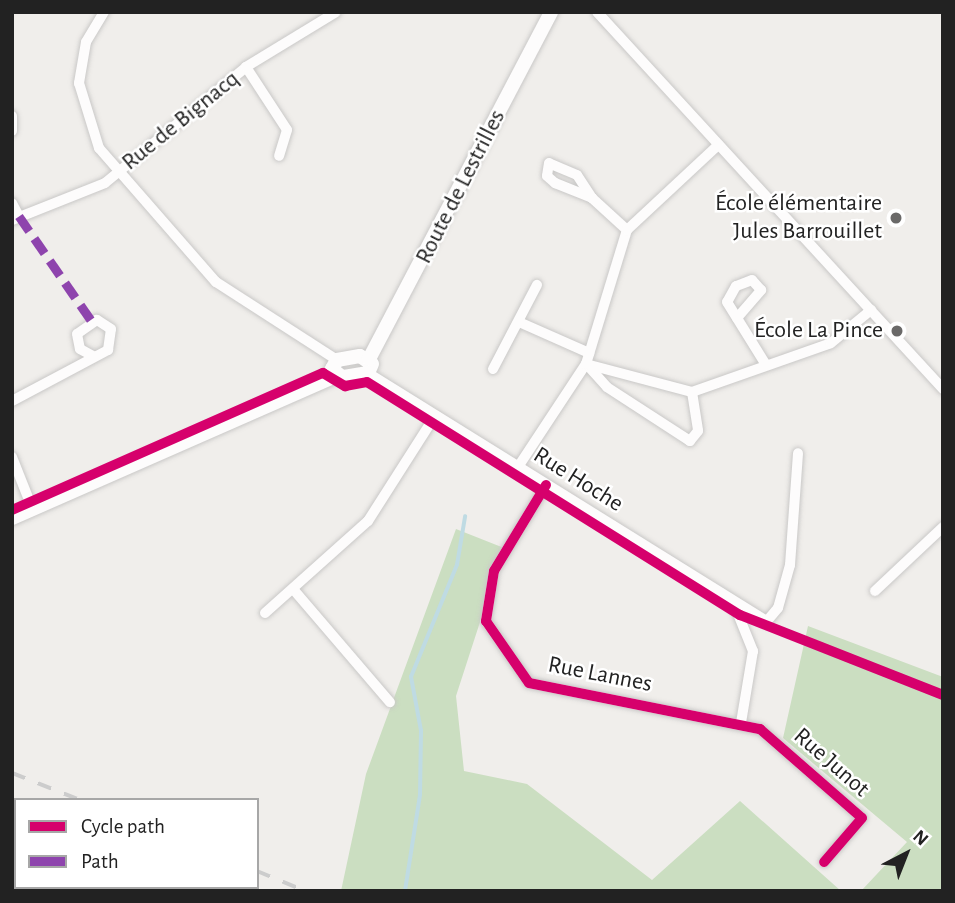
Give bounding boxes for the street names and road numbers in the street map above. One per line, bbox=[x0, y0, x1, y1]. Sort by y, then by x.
street label: Rue de Bignacq bbox=[116, 65, 246, 177]
street label: Route de Lestrilles bbox=[410, 105, 512, 269]
street label: Rue Hoche bbox=[528, 441, 628, 519]
street label: Rue Lannes bbox=[546, 651, 654, 699]
street label: Rue Junot bbox=[787, 722, 875, 804]

